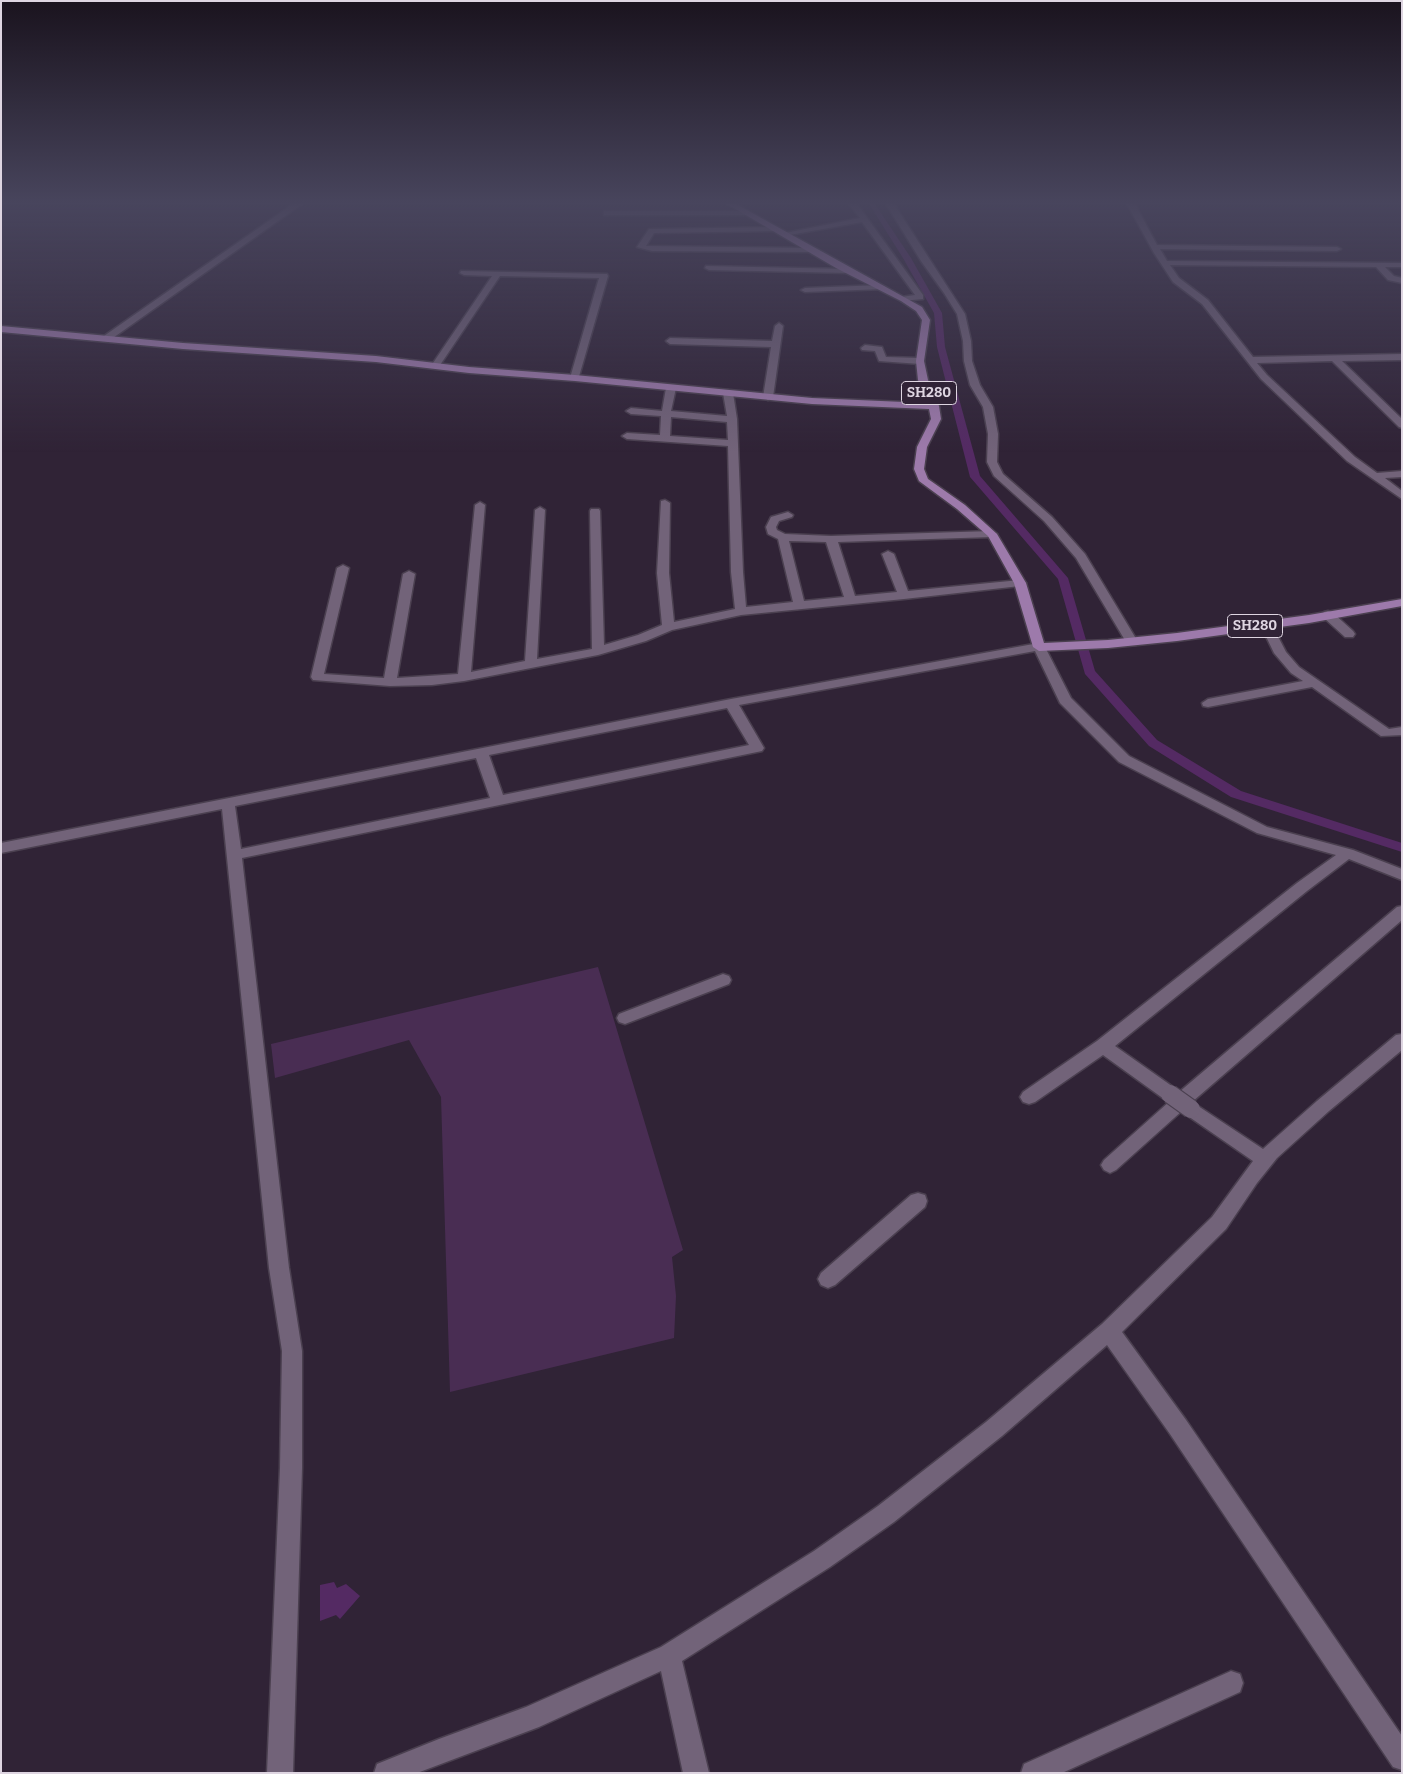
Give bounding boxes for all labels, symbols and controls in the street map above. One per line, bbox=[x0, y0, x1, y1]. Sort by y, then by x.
road number: SH280 bbox=[902, 382, 956, 404]
road number: SH280 bbox=[1228, 614, 1282, 638]

